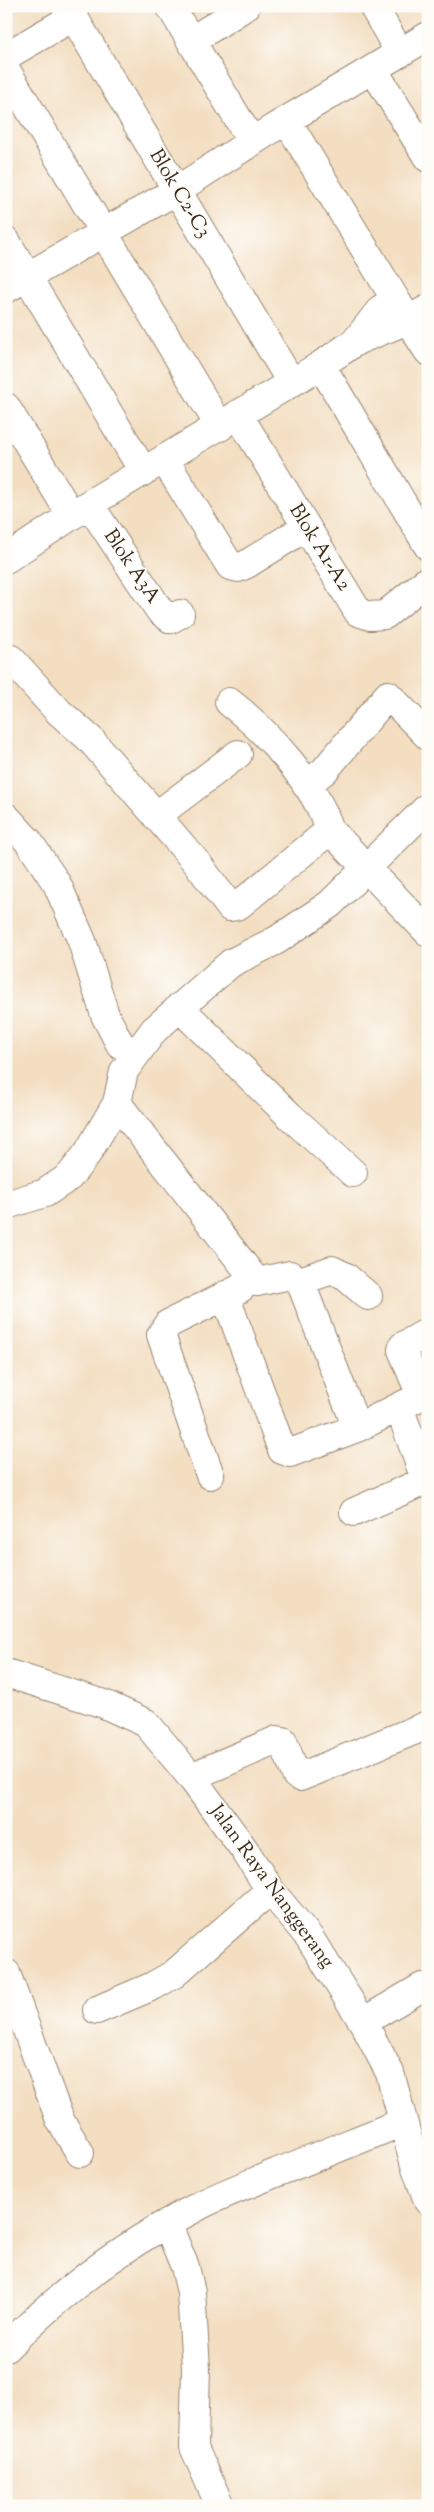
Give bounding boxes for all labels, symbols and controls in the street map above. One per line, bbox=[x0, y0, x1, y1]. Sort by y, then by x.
street label: Blok C2-C3 bbox=[141, 144, 217, 244]
street label: Blok A1-A2 bbox=[281, 499, 357, 597]
street label: Blok A3A bbox=[95, 524, 167, 610]
street label: Jalan Raya Nanggerang bbox=[201, 1798, 340, 1975]

